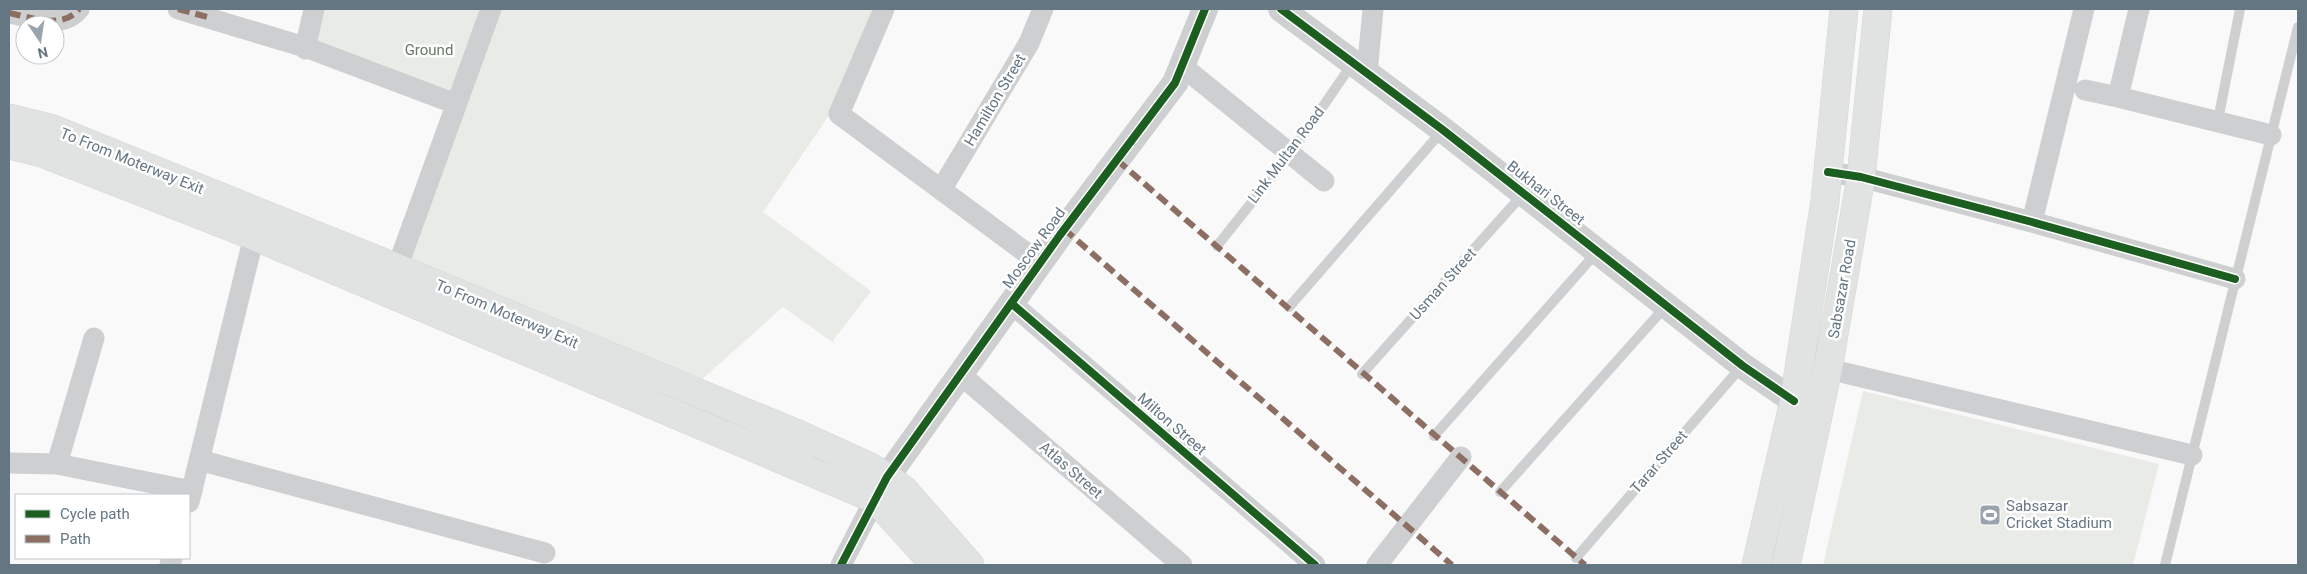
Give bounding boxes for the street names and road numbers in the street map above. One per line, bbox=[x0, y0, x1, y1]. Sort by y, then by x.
street label: Hamilton Street bbox=[960, 51, 1030, 149]
street label: Link Multan Road bbox=[1244, 103, 1328, 207]
street label: To From Moterway Exit bbox=[58, 124, 207, 198]
street label: Bukhari Street bbox=[1504, 157, 1589, 229]
street label: Moscow Road bbox=[999, 204, 1069, 292]
street label: Sabsazar Road bbox=[1824, 238, 1860, 340]
street label: Usman Street bbox=[1406, 244, 1480, 324]
street label: To From Moterway Exit bbox=[433, 276, 581, 352]
street label: Milton Street bbox=[1134, 389, 1210, 459]
street label: Tarar Street bbox=[1627, 427, 1691, 497]
street label: Atlas Street bbox=[1036, 438, 1106, 502]

